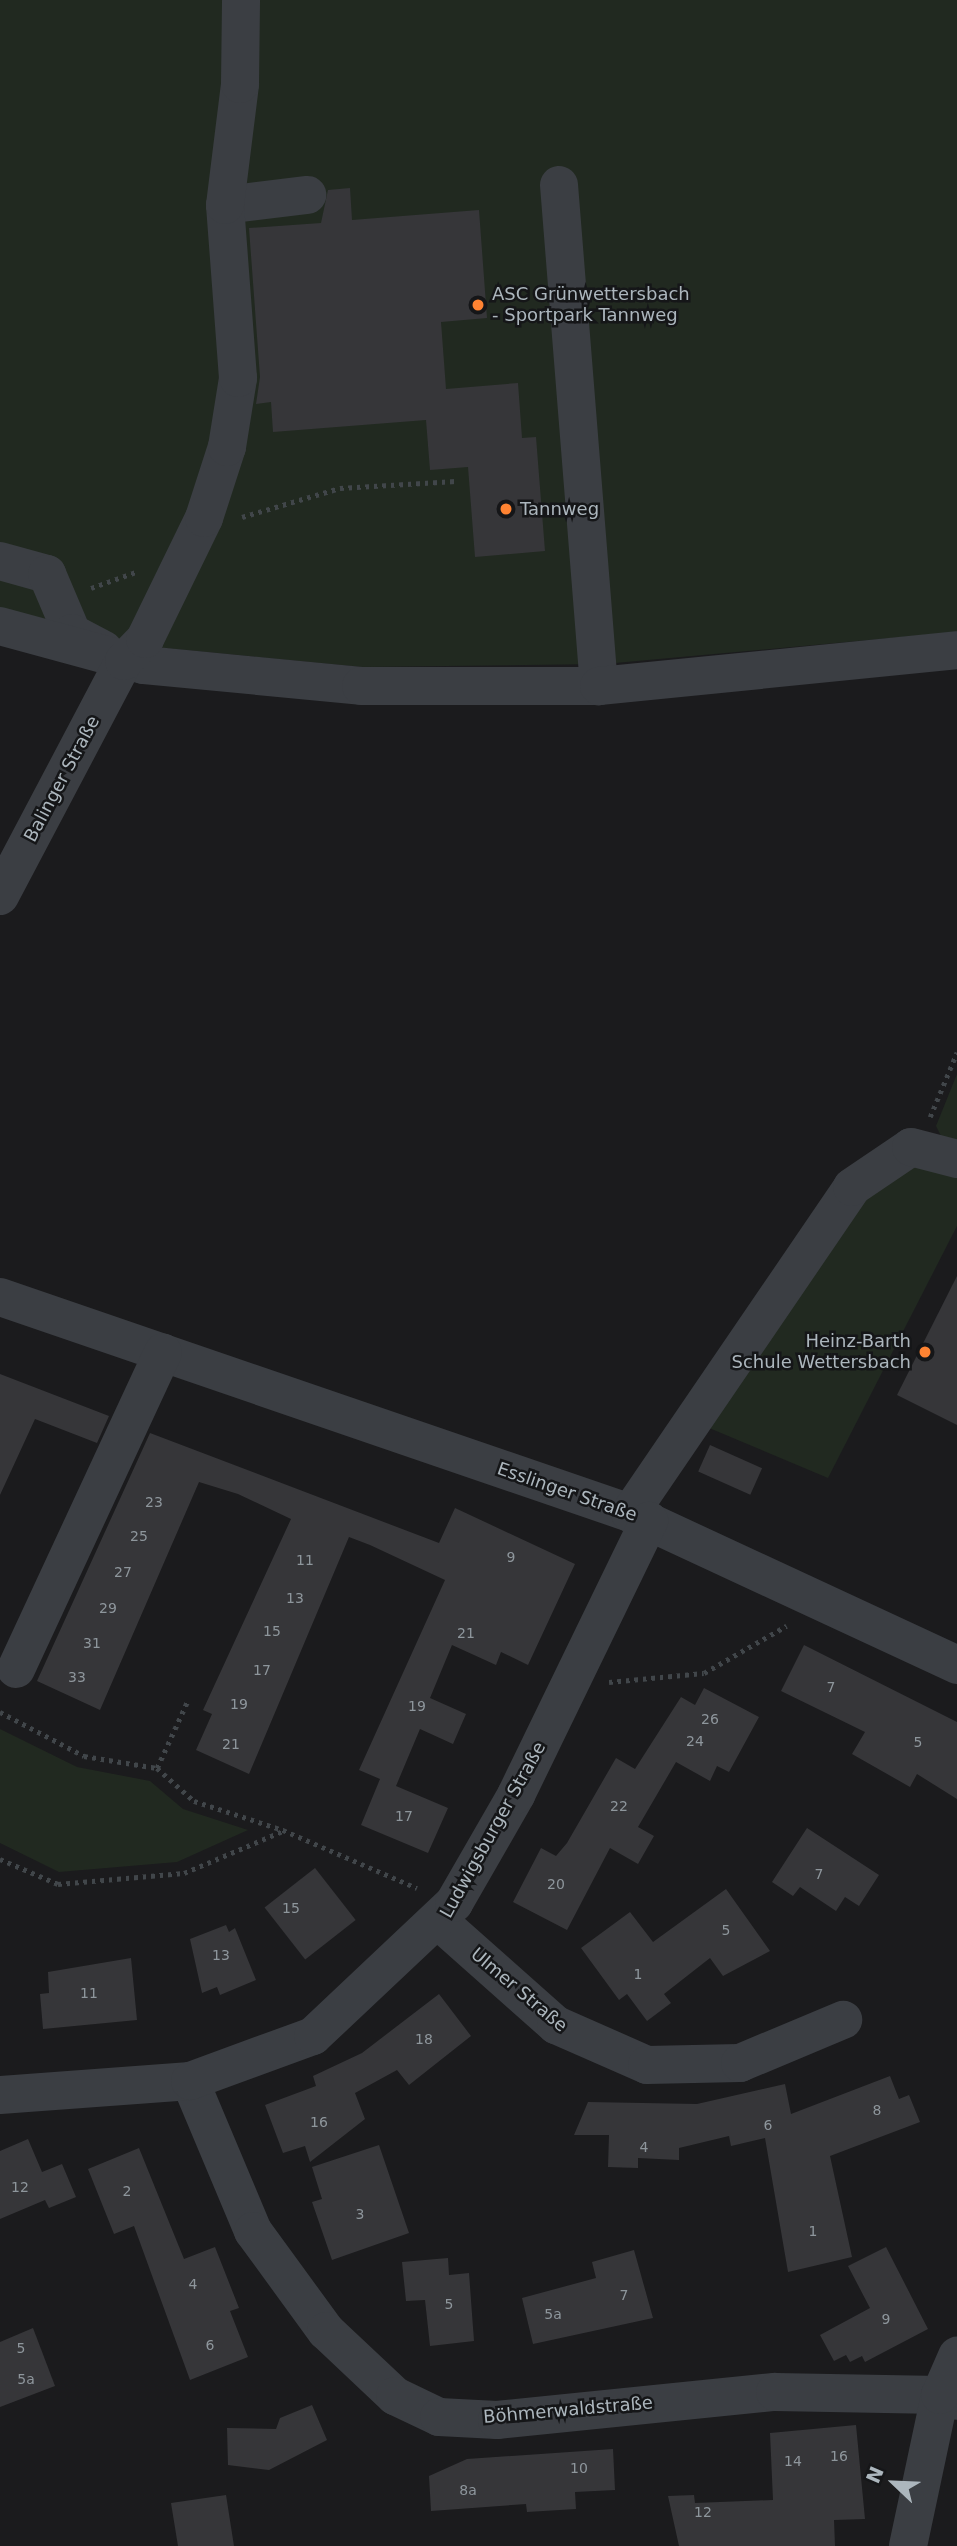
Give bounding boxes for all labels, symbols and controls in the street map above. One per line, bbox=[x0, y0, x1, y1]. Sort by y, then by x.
place label: ASC Grünwettersbach - Sportpark Tannweg bbox=[492, 284, 690, 326]
marker: ASC Grünwettersbach - Sportpark Tannweg bbox=[470, 297, 486, 313]
place label: Tannweg bbox=[520, 498, 599, 520]
marker: Tannweg bbox=[498, 501, 514, 517]
street label: Balinger Straße bbox=[20, 712, 104, 846]
place label: Heinz-Barth Schule Wettersbach bbox=[732, 1331, 911, 1374]
marker: Heinz-Barth Schule Wettersbach bbox=[917, 1344, 933, 1360]
street label: Esslinger Straße bbox=[494, 1458, 640, 1526]
house number: 23 bbox=[145, 1494, 163, 1510]
house number: 25 bbox=[130, 1528, 148, 1544]
house number: 9 bbox=[507, 1549, 515, 1565]
house number: 11 bbox=[296, 1552, 314, 1568]
house number: 27 bbox=[114, 1564, 132, 1580]
house number: 13 bbox=[286, 1590, 304, 1606]
house number: 29 bbox=[99, 1600, 117, 1616]
house number: 15 bbox=[263, 1623, 281, 1639]
house number: 21 bbox=[457, 1625, 475, 1641]
house number: 31 bbox=[83, 1635, 101, 1651]
house number: 17 bbox=[253, 1662, 271, 1678]
house number: 33 bbox=[68, 1669, 86, 1685]
house number: 7 bbox=[827, 1679, 835, 1695]
house number: 19 bbox=[230, 1696, 248, 1712]
house number: 19 bbox=[408, 1698, 426, 1714]
house number: 26 bbox=[701, 1711, 719, 1727]
house number: 24 bbox=[686, 1733, 704, 1749]
house number: 5 bbox=[914, 1734, 922, 1750]
house number: 21 bbox=[222, 1736, 240, 1752]
street label: Ludwigsburger Straße bbox=[436, 1738, 550, 1922]
house number: 22 bbox=[610, 1798, 628, 1814]
house number: 17 bbox=[395, 1808, 413, 1824]
house number: 7 bbox=[815, 1866, 823, 1882]
house number: 20 bbox=[547, 1876, 565, 1892]
house number: 15 bbox=[282, 1900, 300, 1916]
house number: 5 bbox=[722, 1922, 730, 1938]
street label: Ulmer Straße bbox=[466, 1943, 572, 2037]
house number: 13 bbox=[212, 1947, 230, 1963]
house number: 1 bbox=[634, 1966, 642, 1982]
house number: 11 bbox=[80, 1985, 98, 2001]
house number: 18 bbox=[415, 2031, 433, 2047]
house number: 8 bbox=[873, 2102, 881, 2118]
house number: 16 bbox=[310, 2114, 328, 2130]
house number: 6 bbox=[764, 2117, 772, 2133]
house number: 4 bbox=[640, 2139, 648, 2155]
house number: 12 bbox=[11, 2179, 29, 2195]
house number: 2 bbox=[123, 2183, 131, 2199]
house number: 3 bbox=[356, 2206, 364, 2222]
house number: 1 bbox=[809, 2223, 817, 2239]
house number: 4 bbox=[189, 2276, 197, 2292]
house number: 7 bbox=[620, 2287, 628, 2303]
house number: 5 bbox=[445, 2296, 453, 2312]
house number: 5a bbox=[544, 2306, 562, 2322]
house number: 9 bbox=[882, 2311, 890, 2327]
house number: 6 bbox=[206, 2337, 214, 2353]
house number: 5 bbox=[17, 2340, 25, 2356]
house number: 5a bbox=[17, 2371, 35, 2387]
street label: Böhmerwaldstraße bbox=[482, 2392, 654, 2428]
house number: 16 bbox=[830, 2448, 848, 2464]
north arrow bbox=[859, 2448, 929, 2518]
house number: 14 bbox=[784, 2453, 802, 2469]
house number: 10 bbox=[570, 2460, 588, 2476]
text: N bbox=[861, 2463, 888, 2486]
house number: 8a bbox=[459, 2482, 477, 2498]
house number: 12 bbox=[694, 2504, 712, 2520]

